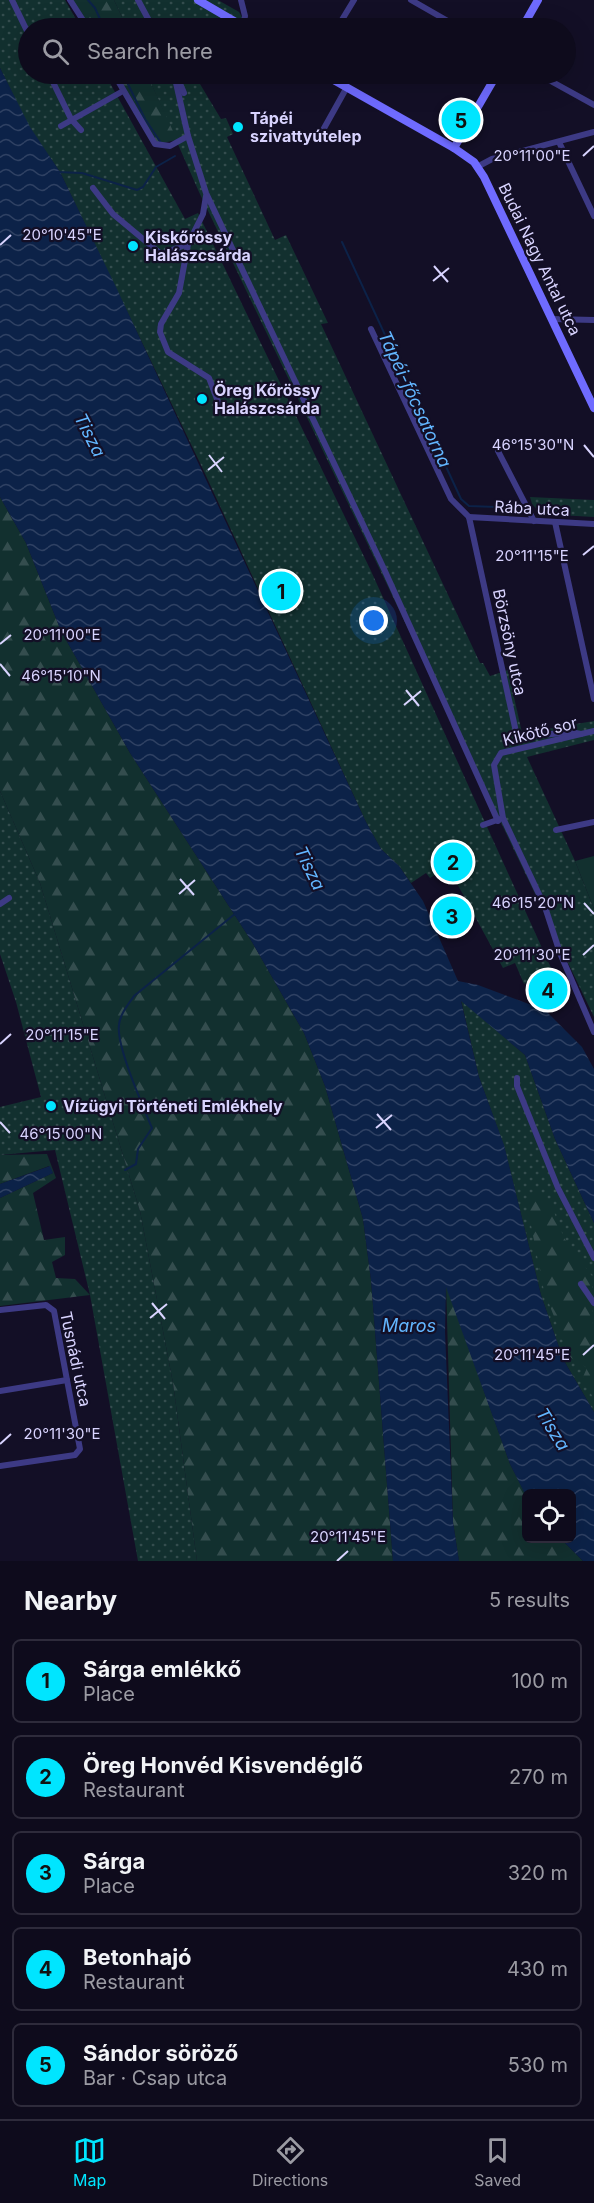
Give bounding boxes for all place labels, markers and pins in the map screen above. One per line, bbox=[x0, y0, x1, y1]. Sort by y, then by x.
pin: 5 bbox=[442, 98, 480, 142]
place label: Tápéi szivattyútelep bbox=[250, 108, 361, 146]
marker: Tápéi szivattyútelep bbox=[231, 120, 245, 134]
place label: Kiskőrössy Halászcsárda bbox=[145, 227, 251, 265]
marker: Kiskőrössy Halászcsárda bbox=[126, 239, 140, 253]
place label: Öreg Kőrössy Halászcsárda bbox=[214, 380, 320, 418]
marker: Öreg Kőrössy Halászcsárda bbox=[195, 392, 209, 406]
pin: 1 bbox=[262, 568, 300, 614]
pin: 2 bbox=[434, 840, 472, 884]
pin: 3 bbox=[432, 894, 472, 938]
pin: 4 bbox=[528, 968, 568, 1012]
place label: Vízügyi Történeti Emlékhely bbox=[63, 1096, 283, 1116]
marker: Vízügyi Történeti Emlékhely bbox=[44, 1099, 58, 1113]

